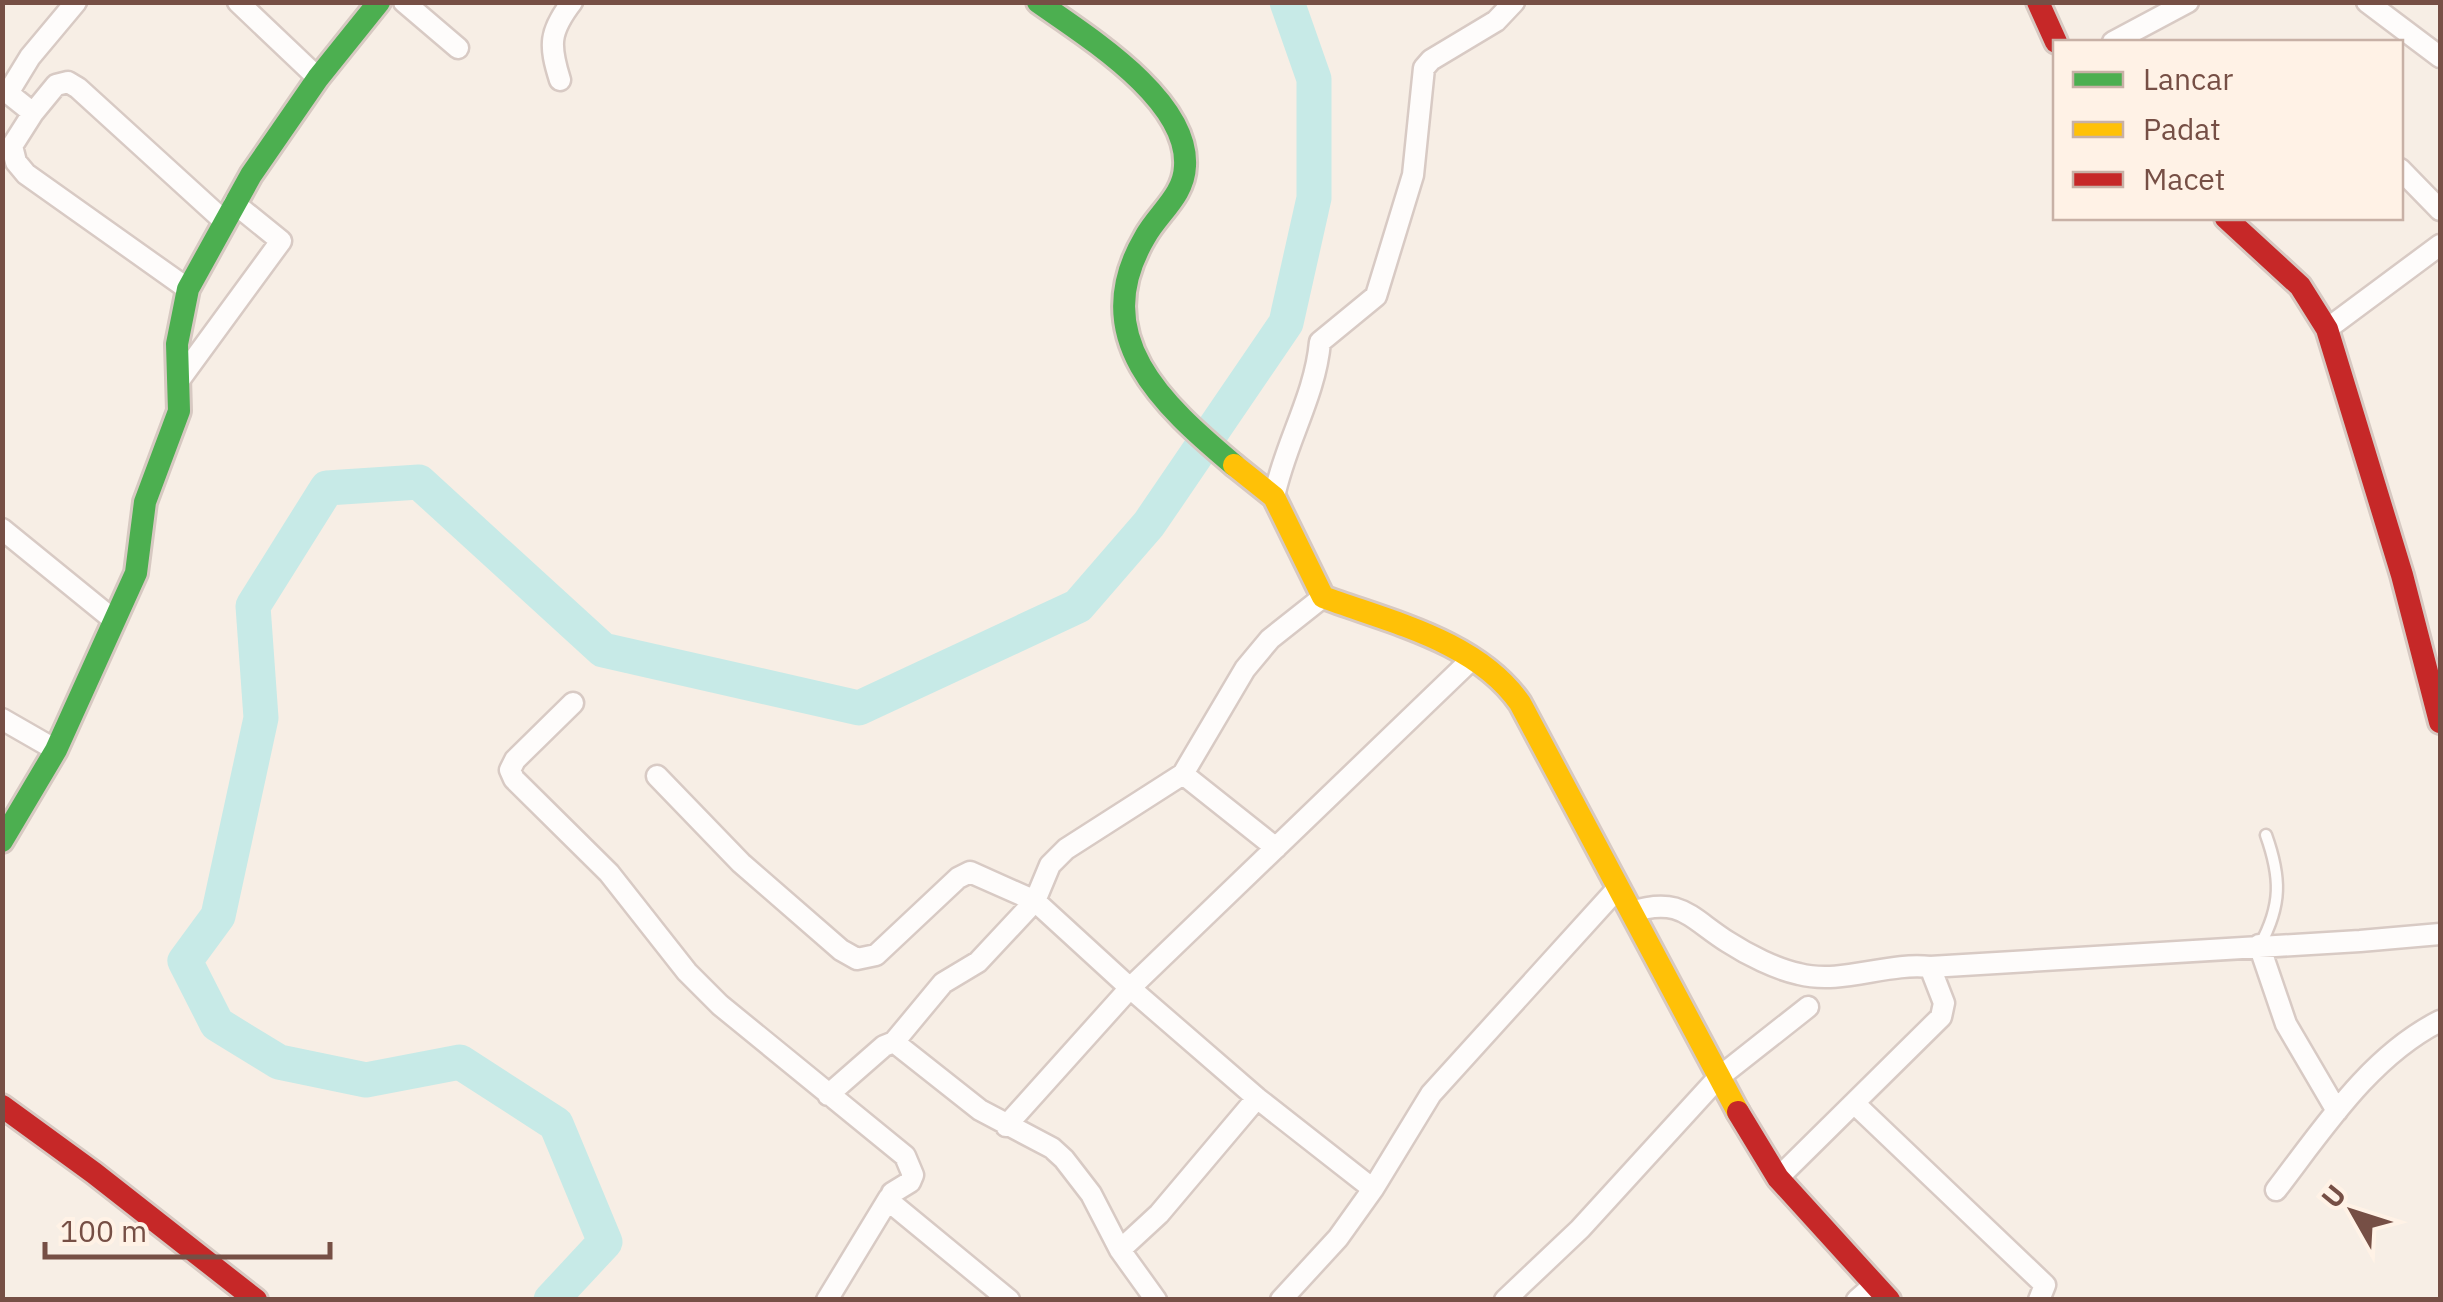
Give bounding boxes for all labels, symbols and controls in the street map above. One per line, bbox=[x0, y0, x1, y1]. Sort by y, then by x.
legend bbox=[2053, 40, 2403, 220]
text: Lancar bbox=[2143, 59, 2233, 98]
text: Padat bbox=[2143, 109, 2221, 148]
text: Macet bbox=[2143, 159, 2225, 198]
north arrow bbox=[2303, 1162, 2403, 1262]
text: U bbox=[2313, 1177, 2354, 1215]
scale bar bbox=[45, 1197, 330, 1259]
text: 100 m bbox=[60, 1211, 147, 1250]

